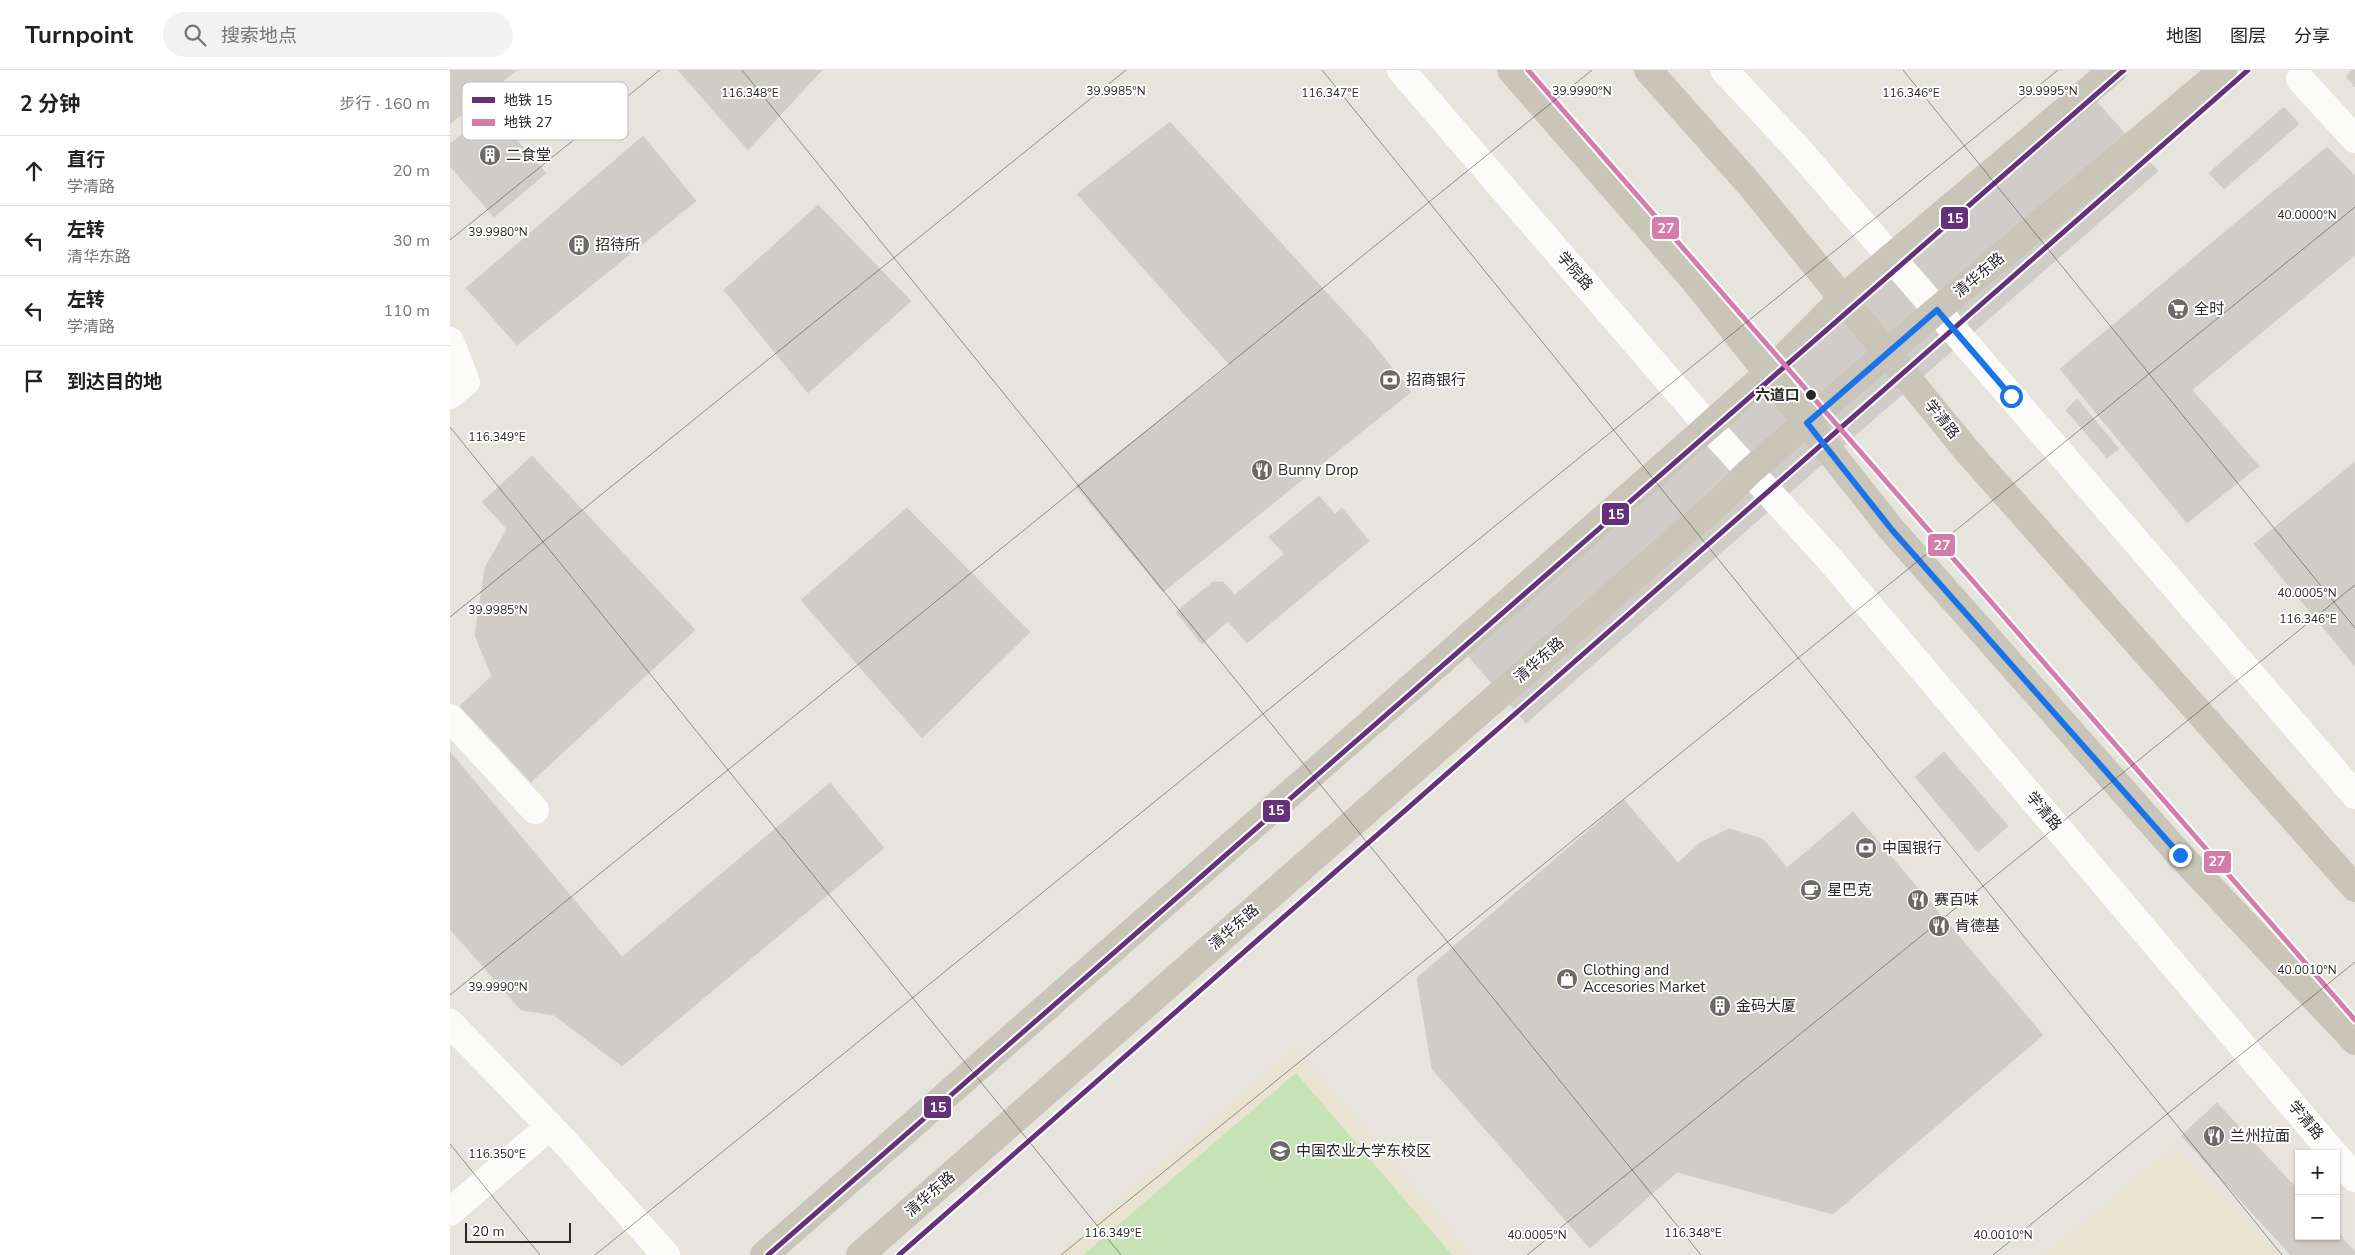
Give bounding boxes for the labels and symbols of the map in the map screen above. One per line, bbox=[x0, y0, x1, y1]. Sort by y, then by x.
legend bbox=[462, 82, 628, 140]
text: 39.9985°N bbox=[1086, 83, 1146, 99]
text: 39.9990°N bbox=[1552, 83, 1612, 99]
text: 39.9995°N bbox=[2018, 83, 2078, 99]
text: 116.348°E bbox=[721, 85, 779, 101]
text: 116.347°E bbox=[1301, 85, 1359, 101]
text: 116.346°E bbox=[1882, 85, 1940, 101]
text: 地铁 15 bbox=[504, 91, 552, 110]
text: 地铁 27 bbox=[504, 113, 552, 132]
building icon: 二食堂 bbox=[478, 143, 502, 167]
place label: 二食堂 bbox=[506, 145, 551, 165]
line badge: 15 bbox=[1940, 206, 1969, 230]
text: 40.0000°N bbox=[2277, 207, 2337, 223]
text: 15 bbox=[1947, 209, 1963, 228]
line badge: 27 bbox=[1651, 216, 1680, 240]
text: 27 bbox=[1658, 219, 1674, 238]
text: 39.9980°N bbox=[468, 224, 528, 240]
building icon: 招待所 bbox=[567, 233, 591, 257]
place label: 招待所 bbox=[595, 235, 640, 255]
street label: 学院路 bbox=[1553, 247, 1597, 295]
street label: 清华东路 bbox=[1950, 248, 2008, 302]
supermarket icon: 全时 bbox=[2166, 297, 2190, 321]
place label: 全时 bbox=[2194, 299, 2224, 319]
bank icon: 招商银行 bbox=[1378, 368, 1402, 392]
place label: 招商银行 bbox=[1406, 370, 1466, 390]
place label: 六道口 bbox=[1755, 385, 1800, 405]
route start bbox=[2000, 385, 2023, 408]
marker: 六道口 bbox=[1804, 388, 1818, 402]
street label: 学清路 bbox=[1920, 395, 1964, 443]
text: 116.349°E bbox=[468, 429, 526, 445]
restaurant icon: Bunny Drop bbox=[1250, 458, 1274, 482]
place label: Bunny Drop bbox=[1278, 460, 1359, 480]
line badge: 15 bbox=[1601, 502, 1630, 526]
text: 15 bbox=[1608, 505, 1624, 524]
line badge: 27 bbox=[1927, 533, 1956, 557]
text: 27 bbox=[1934, 536, 1950, 555]
text: 40.0005°N bbox=[2277, 585, 2337, 601]
text: 39.9985°N bbox=[468, 602, 528, 618]
text: 116.346°E bbox=[2279, 611, 2337, 627]
street label: 清华东路 bbox=[1510, 633, 1568, 687]
street label: 学清路 bbox=[2022, 787, 2066, 835]
line badge: 15 bbox=[1262, 799, 1291, 823]
text: 15 bbox=[1268, 801, 1284, 820]
bank icon: 中国银行 bbox=[1854, 836, 1878, 860]
place label: 中国银行 bbox=[1882, 838, 1942, 858]
route end bbox=[2169, 844, 2192, 867]
line badge: 27 bbox=[2203, 850, 2232, 874]
text: 27 bbox=[2209, 852, 2225, 871]
cafe icon: 星巴克 bbox=[1799, 878, 1823, 902]
place label: 星巴克 bbox=[1827, 880, 1872, 900]
restaurant icon: 赛百味 bbox=[1906, 888, 1930, 912]
place label: 赛百味 bbox=[1934, 890, 1979, 910]
street label: 清华东路 bbox=[1205, 900, 1263, 954]
restaurant icon: 肯德基 bbox=[1927, 914, 1951, 938]
place label: 肯德基 bbox=[1955, 916, 2000, 936]
place label: Clothing and Accesories Market bbox=[1583, 960, 1706, 997]
text: 40.0010°N bbox=[2277, 962, 2337, 978]
shop icon: Clothing and Accesories Market bbox=[1555, 967, 1579, 991]
text: 39.9990°N bbox=[468, 979, 528, 995]
building icon: 金码大厦 bbox=[1708, 994, 1732, 1018]
place label: 金码大厦 bbox=[1736, 996, 1796, 1016]
line badge: 15 bbox=[923, 1095, 952, 1119]
street label: 学清路 bbox=[2284, 1096, 2328, 1144]
text: 15 bbox=[930, 1098, 946, 1117]
restaurant icon: 兰州拉面 bbox=[2202, 1124, 2226, 1148]
place label: 兰州拉面 bbox=[2230, 1126, 2290, 1146]
school or university icon: 中国农业大学东校区 bbox=[1268, 1139, 1292, 1163]
place label: 中国农业大学东校区 bbox=[1296, 1141, 1431, 1161]
text: 116.350°E bbox=[468, 1146, 526, 1162]
street label: 清华东路 bbox=[901, 1167, 959, 1221]
scale bar bbox=[465, 1220, 571, 1243]
text: 116.349°E bbox=[1084, 1225, 1142, 1241]
text: 116.348°E bbox=[1664, 1225, 1722, 1241]
text: 40.0005°N bbox=[1507, 1227, 1567, 1243]
text: 40.0010°N bbox=[1973, 1227, 2033, 1243]

